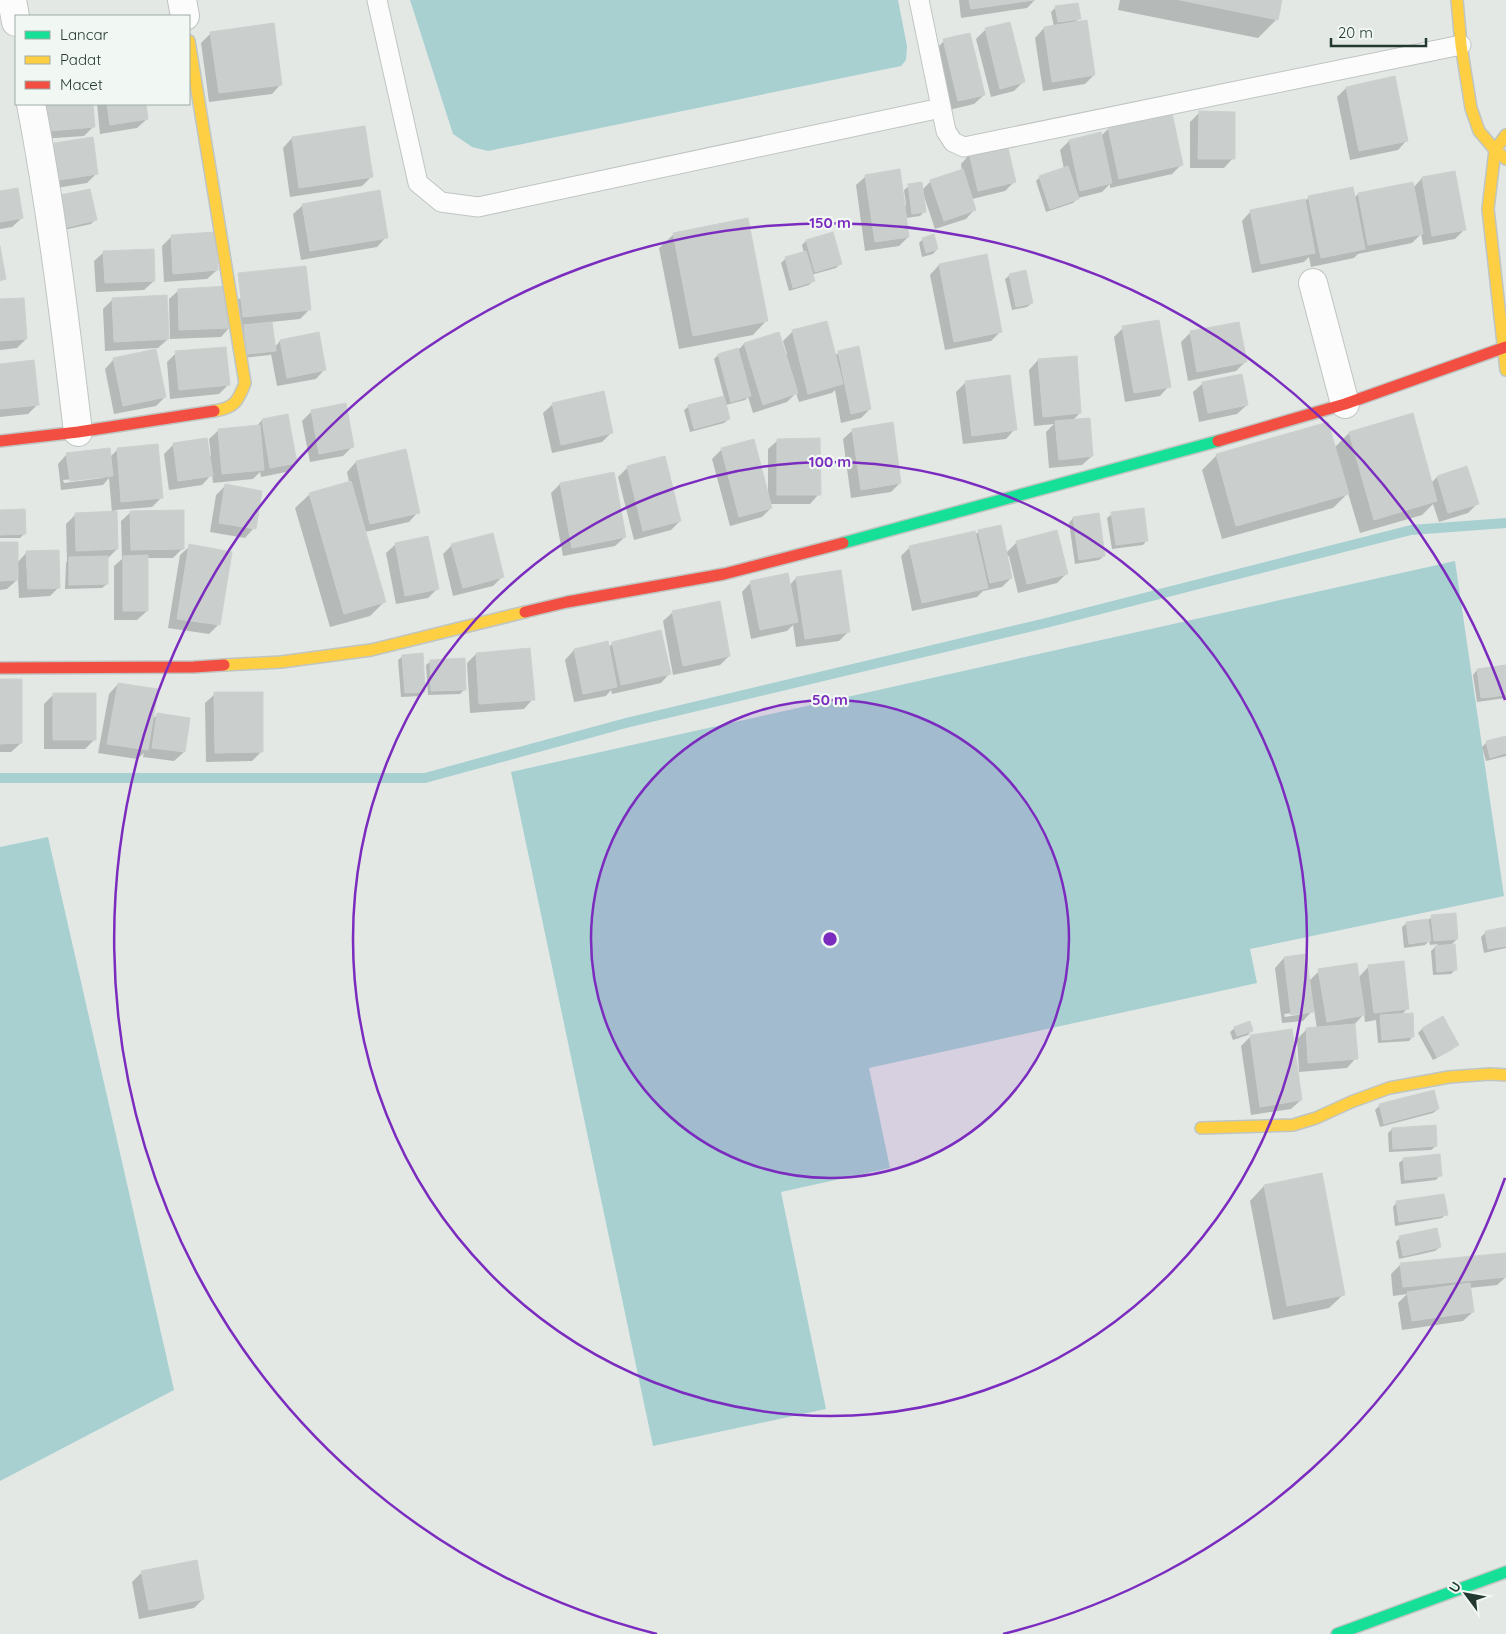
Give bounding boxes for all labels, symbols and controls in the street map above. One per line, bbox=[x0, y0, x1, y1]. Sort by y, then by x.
legend bbox=[15, 15, 190, 105]
scale bar bbox=[1331, 15, 1426, 47]
text: 20 m bbox=[1338, 23, 1373, 42]
text: Lancar bbox=[60, 25, 109, 44]
text: Padat bbox=[60, 50, 101, 69]
text: Macet bbox=[60, 75, 103, 94]
text: 150 m bbox=[809, 213, 851, 232]
text: 100 m bbox=[809, 452, 851, 471]
text: 50 m bbox=[812, 690, 848, 709]
centre of rings bbox=[821, 930, 839, 948]
north arrow bbox=[1441, 1569, 1491, 1619]
text: U bbox=[1445, 1578, 1465, 1596]

